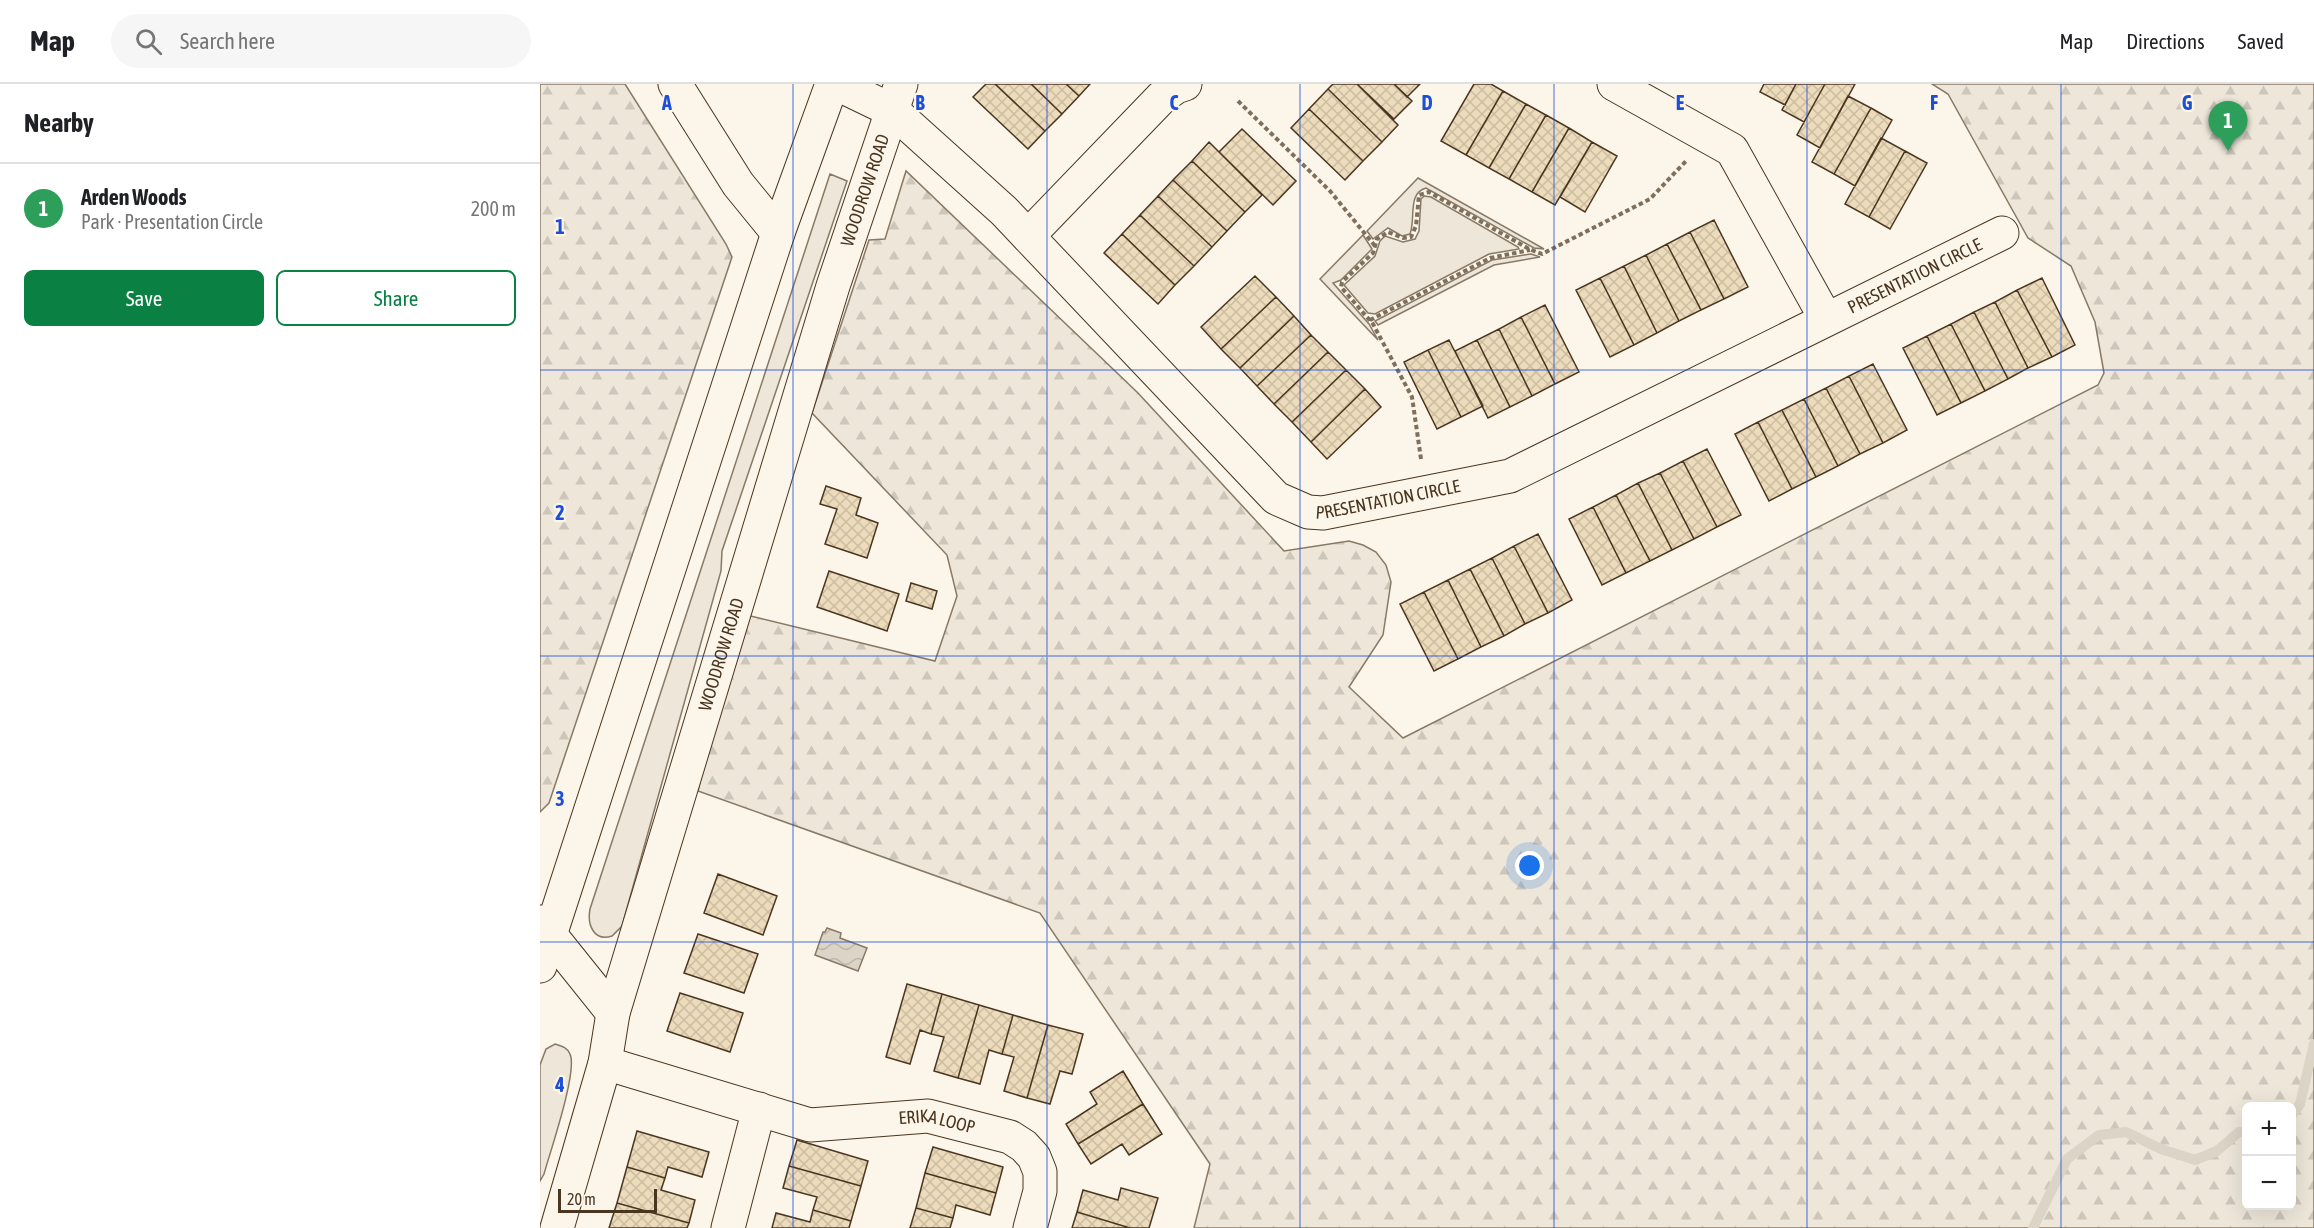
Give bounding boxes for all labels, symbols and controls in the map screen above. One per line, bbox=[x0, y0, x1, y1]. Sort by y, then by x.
search box bbox=[111, 14, 531, 68]
text: Map bbox=[30, 25, 75, 57]
icon: search bbox=[132, 25, 165, 58]
text: Search here bbox=[180, 28, 275, 54]
text: Map bbox=[2059, 29, 2093, 53]
text: Directions bbox=[2126, 29, 2205, 53]
text: Saved bbox=[2238, 29, 2284, 53]
text: A bbox=[661, 91, 672, 114]
text: B bbox=[915, 91, 925, 114]
text: C bbox=[1170, 91, 1179, 114]
text: D bbox=[1421, 91, 1433, 114]
text: E bbox=[1676, 91, 1685, 114]
text: F bbox=[1930, 91, 1938, 114]
text: G bbox=[2182, 91, 2193, 114]
pin: 1 bbox=[2208, 101, 2248, 151]
text: Nearby bbox=[24, 108, 94, 138]
street label: WOODROW ROAD bbox=[836, 131, 893, 249]
text: Arden Woods bbox=[81, 184, 187, 210]
text: 1 bbox=[39, 197, 48, 220]
text: 200 m bbox=[471, 197, 516, 220]
text: Park · Presentation Circle bbox=[81, 210, 263, 233]
text: 1 bbox=[555, 215, 565, 238]
street label: PRESENTATION CIRCLE bbox=[1844, 234, 1985, 318]
button: Save bbox=[24, 270, 264, 326]
button: Share bbox=[276, 270, 516, 326]
street label: PRESENTATION CIRCLE bbox=[1315, 475, 1462, 523]
text: 2 bbox=[555, 501, 565, 524]
street label: WOODROW ROAD bbox=[694, 595, 748, 713]
text: 3 bbox=[555, 787, 565, 810]
your location bbox=[1515, 851, 1544, 880]
text: 4 bbox=[554, 1073, 565, 1096]
map controls bbox=[2242, 1102, 2296, 1210]
button: + bbox=[2242, 1102, 2296, 1156]
street label: ERIKA LOOP bbox=[898, 1105, 978, 1138]
button: − bbox=[2242, 1156, 2296, 1210]
scale bar bbox=[558, 1186, 657, 1214]
text: 20 m bbox=[567, 1190, 596, 1208]

